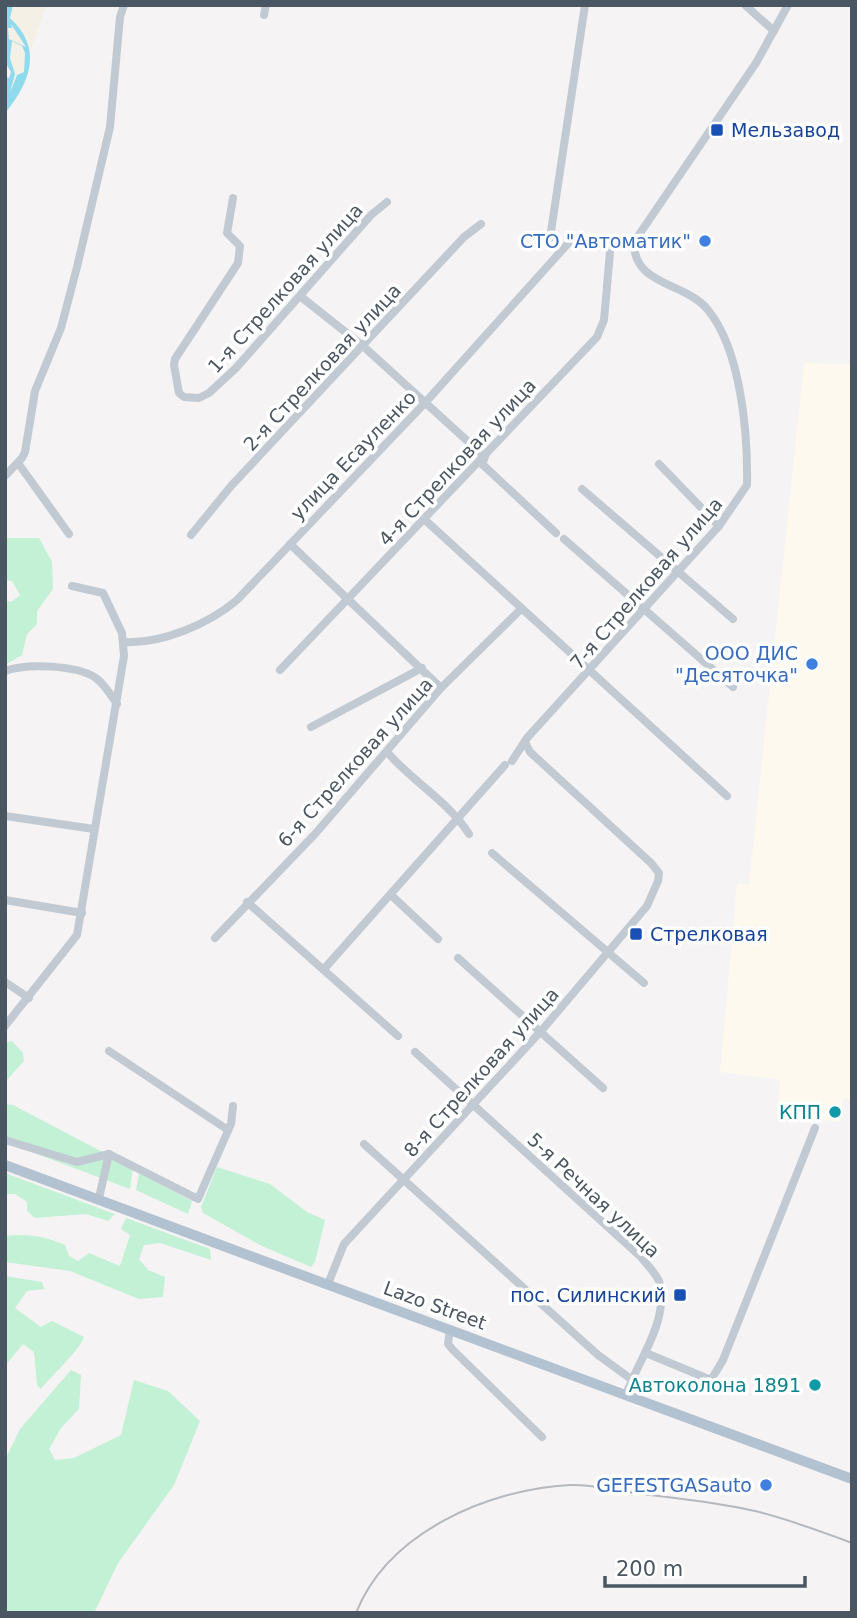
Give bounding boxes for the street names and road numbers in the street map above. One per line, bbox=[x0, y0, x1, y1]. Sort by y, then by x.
street label: 1-я Стрелковая улица bbox=[203, 199, 367, 377]
street label: 2-я Стрелковая улица bbox=[239, 279, 405, 455]
street label: 4-я Стрелковая улица bbox=[374, 374, 540, 550]
street label: улица Есауленко bbox=[286, 386, 420, 524]
street label: 7-я Стрелковая улица bbox=[565, 493, 727, 673]
street label: 6-я Стрелковая улица bbox=[273, 673, 437, 851]
street label: 8-я Стрелковая улица bbox=[399, 983, 563, 1161]
street label: 5-я Речная улица bbox=[523, 1128, 665, 1262]
street label: Lazo Street bbox=[381, 1276, 489, 1334]

